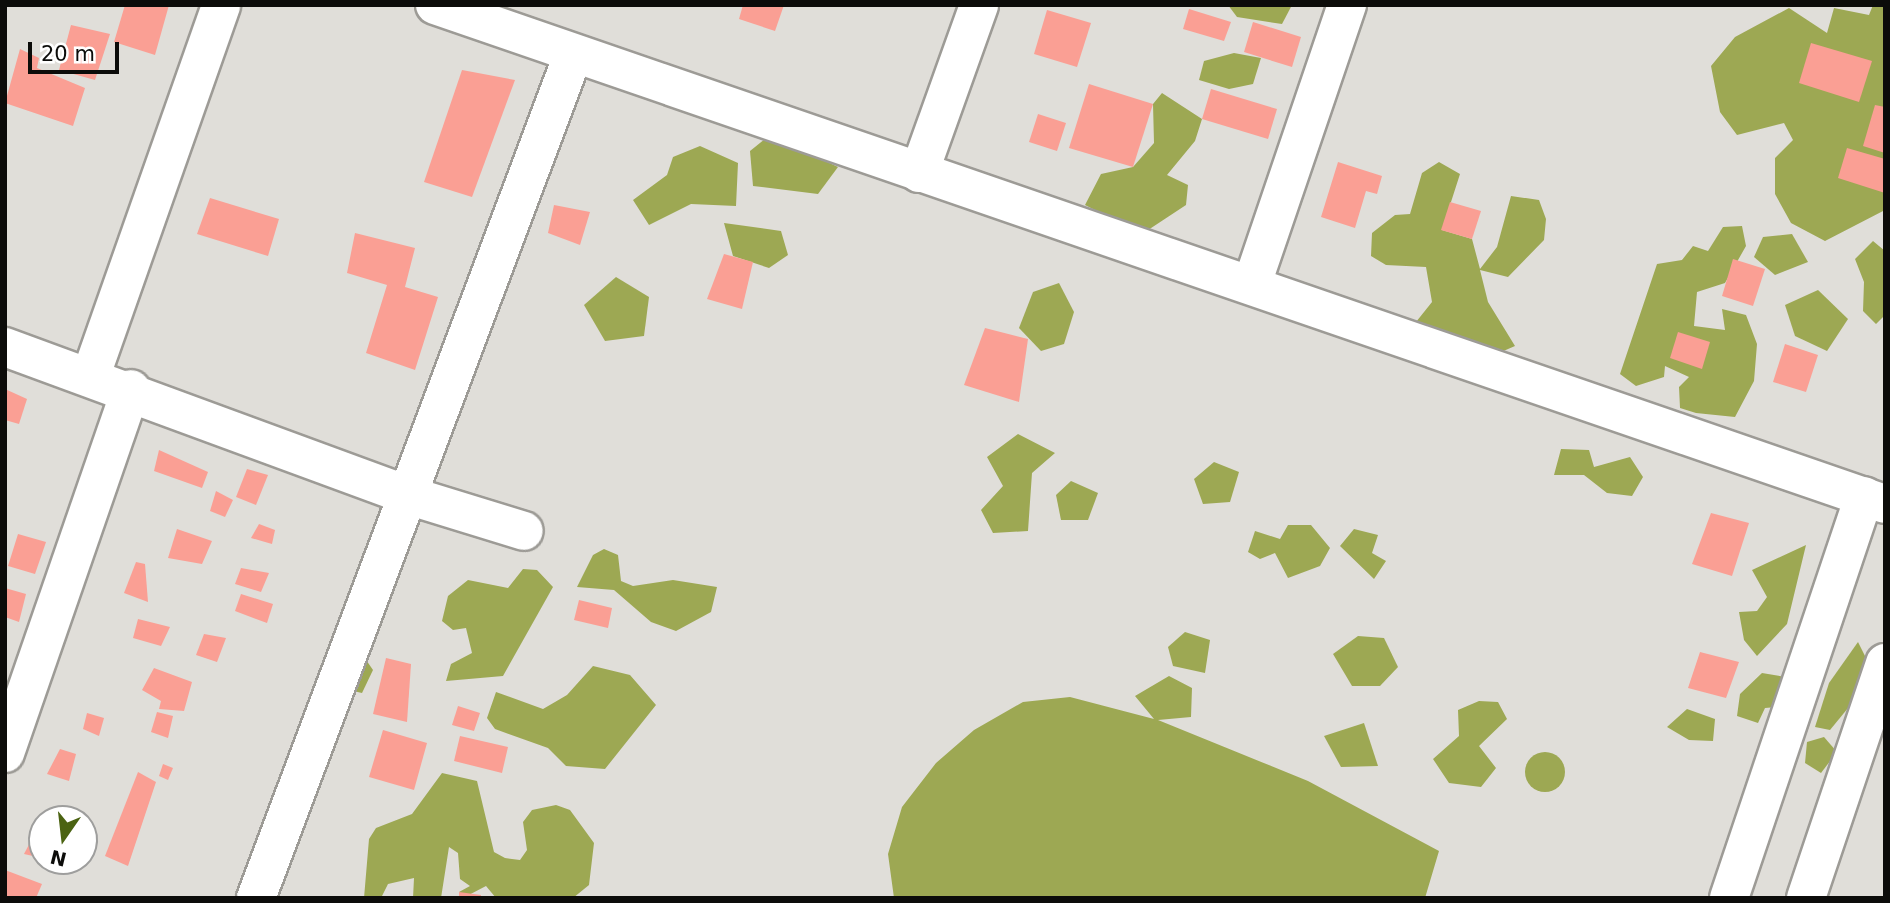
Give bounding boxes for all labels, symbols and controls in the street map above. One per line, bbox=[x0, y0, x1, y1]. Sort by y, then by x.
scale bar bbox=[32, 28, 122, 72]
text: 20 m bbox=[41, 42, 95, 66]
north arrow bbox=[28, 805, 98, 875]
text: N bbox=[48, 846, 69, 871]

